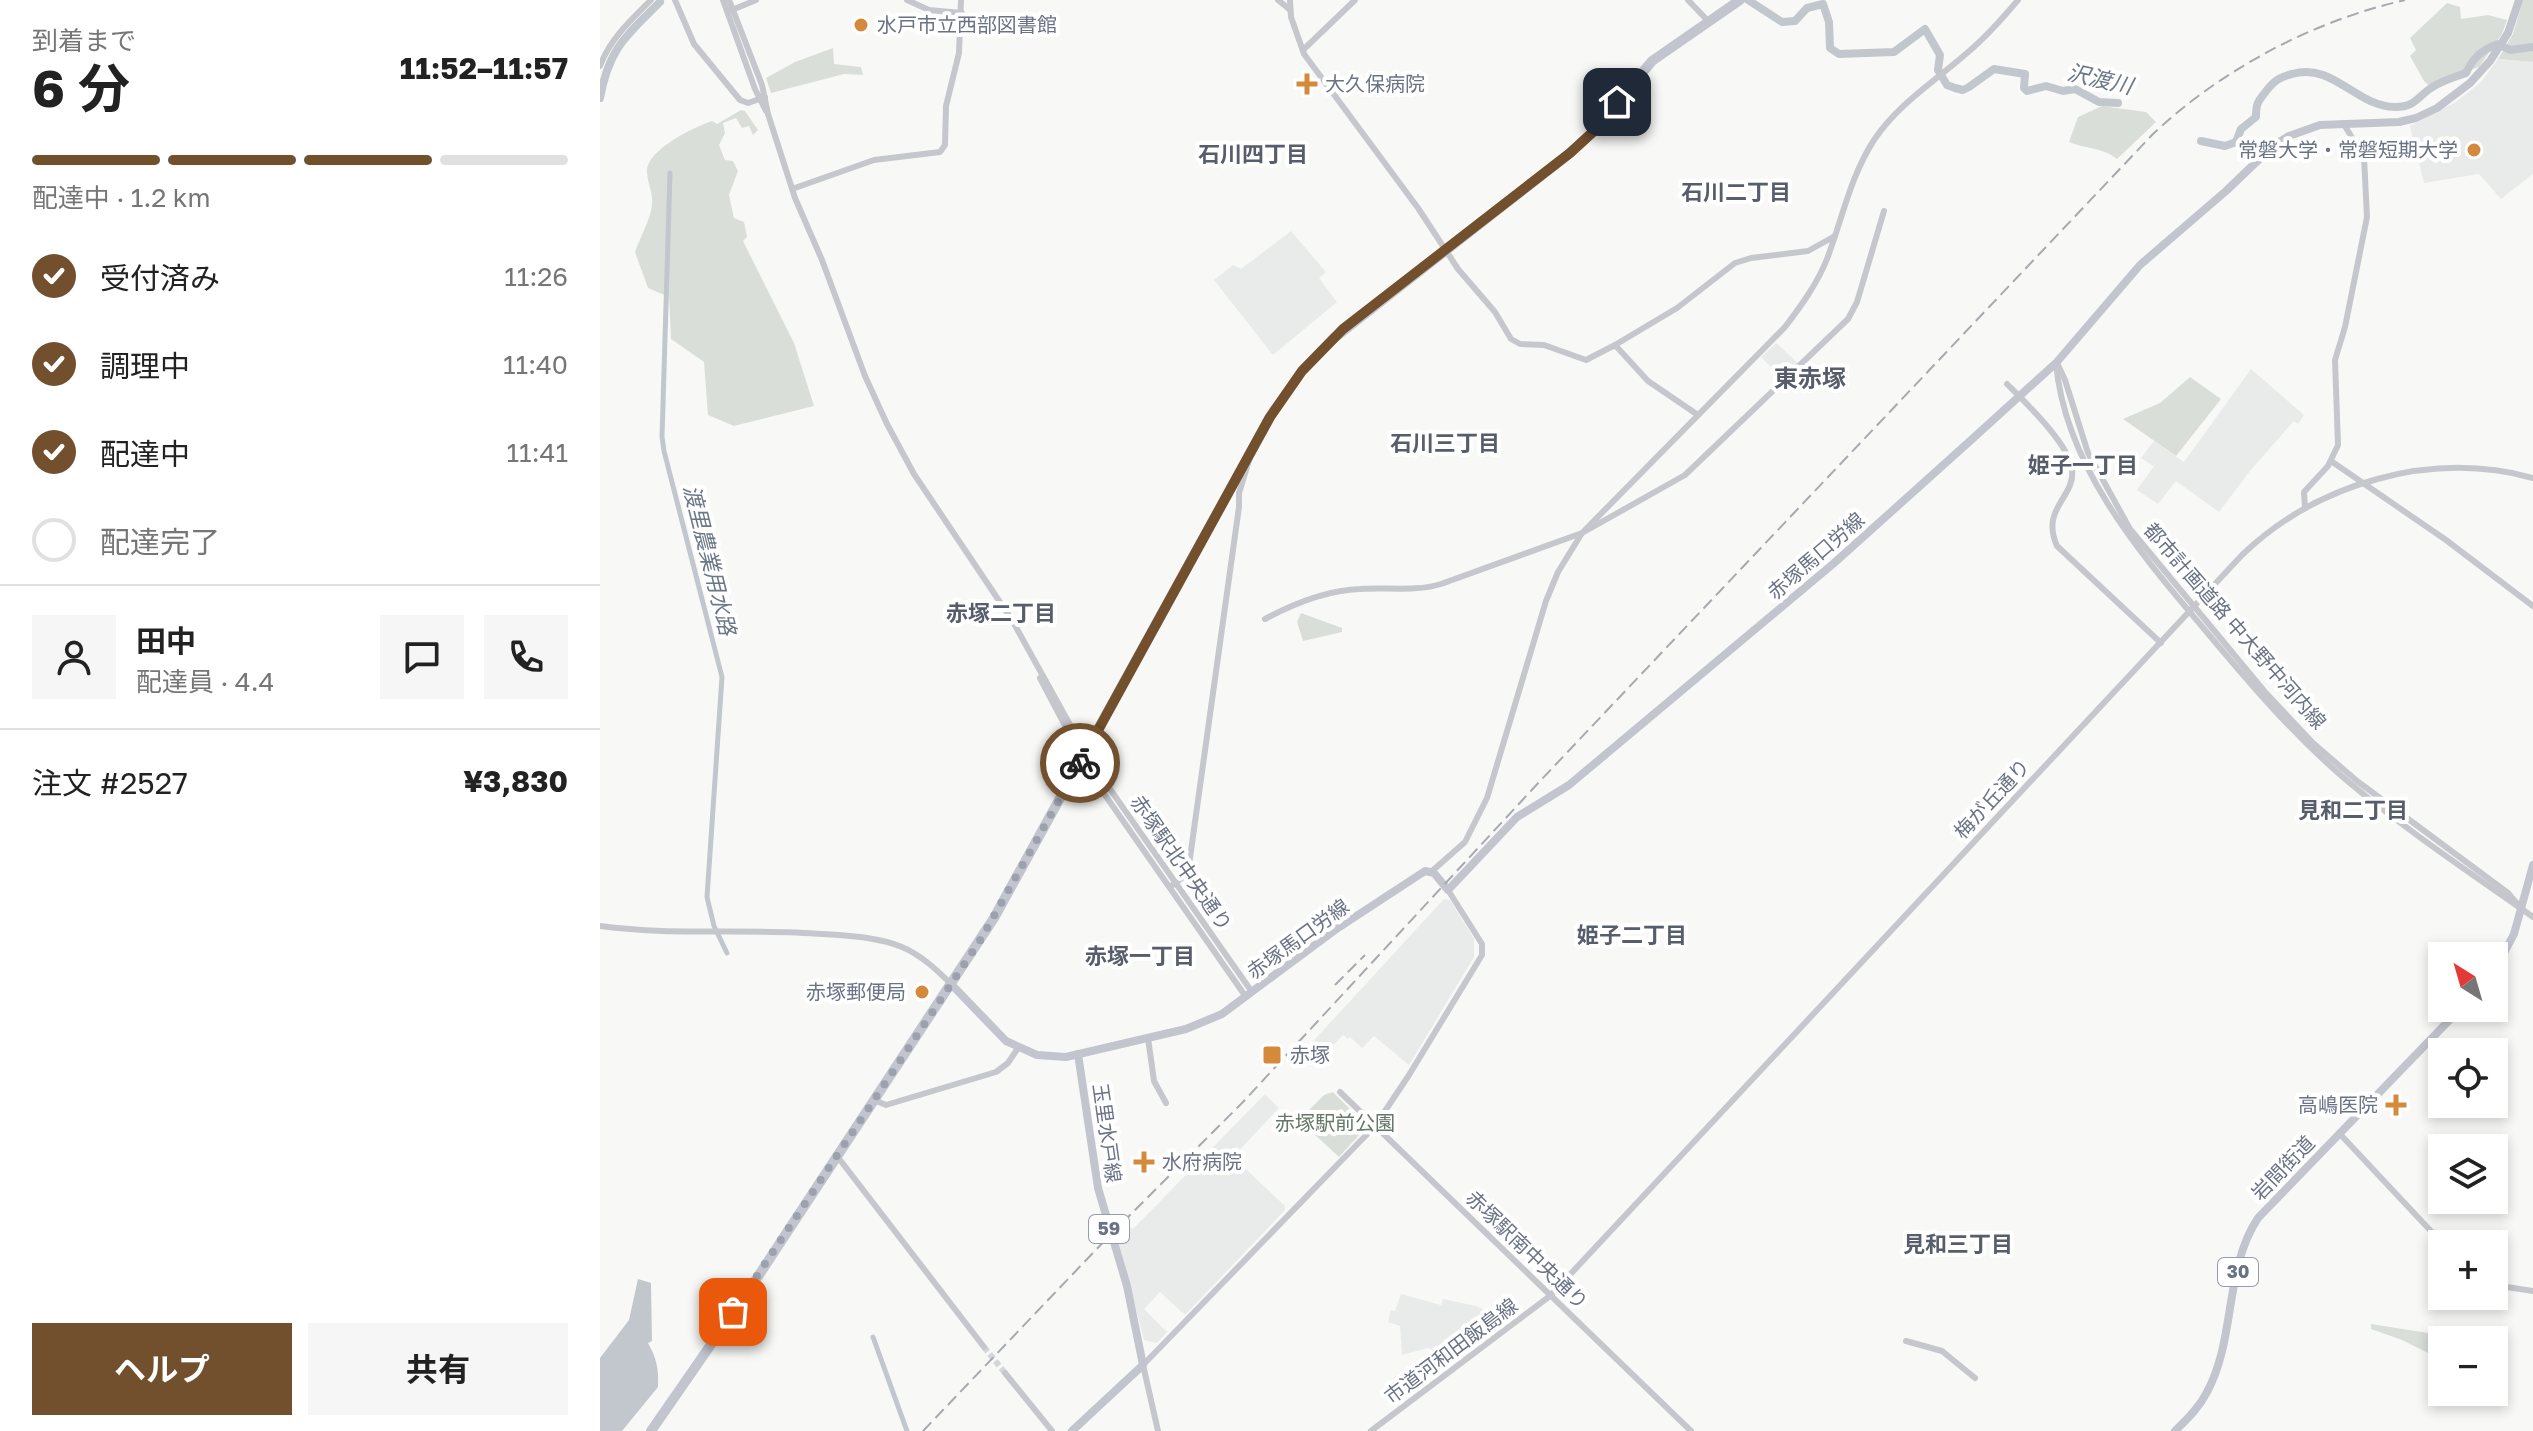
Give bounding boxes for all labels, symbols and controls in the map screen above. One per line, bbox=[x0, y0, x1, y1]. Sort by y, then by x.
place label: 水戸市立西部図書館 bbox=[877, 12, 1057, 36]
marker: 水戸市立西部図書館 bbox=[852, 16, 870, 34]
text: 到着まで bbox=[32, 25, 136, 56]
text: 11:52–11:57 bbox=[400, 50, 568, 86]
text: 6 分 bbox=[32, 56, 130, 118]
water label: 沢渡川 bbox=[2065, 58, 2137, 100]
pin bbox=[1583, 68, 1651, 136]
place label: 大久保病院 bbox=[1325, 71, 1425, 95]
marker: 大久保病院 bbox=[1296, 73, 1318, 95]
icon: home bbox=[1595, 80, 1639, 124]
place label: 常磐大学・常磐短期大学 bbox=[2238, 137, 2458, 161]
district label: 石川四丁目 bbox=[1198, 140, 1308, 167]
marker: 常磐大学・常磐短期大学 bbox=[2465, 141, 2483, 159]
district label: 石川二丁目 bbox=[1681, 178, 1791, 205]
text: 配達中 · 1.2 km bbox=[32, 182, 211, 213]
icon: check bbox=[32, 254, 76, 298]
text: 受付済み bbox=[100, 260, 220, 296]
text: 11:26 bbox=[504, 261, 568, 292]
icon: check bbox=[32, 342, 76, 386]
text: 調理中 bbox=[100, 348, 190, 384]
text: 11:40 bbox=[503, 349, 568, 380]
district label: 東赤塚 bbox=[1774, 363, 1846, 392]
district label: 石川三丁目 bbox=[1390, 429, 1500, 456]
icon: check bbox=[32, 430, 76, 474]
text: 配達中 bbox=[100, 436, 190, 472]
text: 11:41 bbox=[507, 437, 568, 468]
district label: 姫子一丁目 bbox=[2028, 451, 2138, 478]
water label: 渡里農業用水路 bbox=[679, 482, 743, 640]
street label: 赤塚馬口労線 bbox=[1762, 507, 1868, 604]
street label: 都市計画道路 中大野中河内線 bbox=[2140, 517, 2332, 733]
text: 配達完了 bbox=[100, 524, 220, 560]
district label: 赤塚二丁目 bbox=[946, 599, 1056, 626]
button: person bbox=[32, 615, 116, 699]
button: chat bbox=[380, 615, 464, 699]
button: phone bbox=[484, 615, 568, 699]
text: 田中 bbox=[136, 623, 196, 659]
text: 配達員 · 4.4 bbox=[136, 666, 274, 697]
courier bbox=[1040, 723, 1120, 803]
icon: bike bbox=[1058, 741, 1102, 785]
street label: 梅が丘通り bbox=[1948, 754, 2034, 843]
text: ¥3,830 bbox=[463, 763, 568, 799]
text: 注文 #2527 bbox=[32, 765, 188, 801]
street label: 赤塚駅北中央通り bbox=[1126, 790, 1238, 935]
district label: 見和二丁目 bbox=[2298, 796, 2408, 823]
street label: 赤塚馬口労線 bbox=[1242, 893, 1353, 983]
district label: 姫子二丁目 bbox=[1577, 921, 1687, 948]
district label: 赤塚一丁目 bbox=[1085, 942, 1195, 969]
north arrow bbox=[2428, 942, 2508, 1022]
map controls bbox=[2428, 942, 2508, 1406]
place label: 赤塚郵便局 bbox=[806, 979, 906, 1003]
marker: 赤塚郵便局 bbox=[913, 983, 931, 1001]
button: locate bbox=[2428, 1038, 2508, 1118]
place label: 赤塚 bbox=[1290, 1042, 1330, 1066]
marker: 赤塚 bbox=[1261, 1044, 1283, 1066]
street label: 玉里水戸線 bbox=[1089, 1082, 1127, 1184]
place label: 高嶋医院 bbox=[2298, 1092, 2378, 1116]
marker: 高嶋医院 bbox=[2385, 1094, 2407, 1116]
park label: 赤塚駅前公園 bbox=[1275, 1110, 1395, 1134]
street label: 岩間街道 bbox=[2246, 1130, 2319, 1204]
button: layers bbox=[2428, 1134, 2508, 1214]
place label: 水府病院 bbox=[1162, 1149, 1242, 1173]
marker: 水府病院 bbox=[1133, 1151, 1155, 1173]
street label: 赤塚駅南中央通り bbox=[1462, 1185, 1594, 1313]
road number: 59 bbox=[1089, 1215, 1129, 1243]
district label: 見和三丁目 bbox=[1903, 1230, 2013, 1257]
button: + bbox=[2428, 1230, 2508, 1310]
road number: 30 bbox=[2218, 1258, 2258, 1286]
pin bbox=[699, 1278, 767, 1346]
icon: bag bbox=[711, 1290, 755, 1334]
street label: 市道河和田飯島線 bbox=[1379, 1292, 1522, 1408]
button: ヘルプ bbox=[32, 1323, 292, 1415]
button: 共有 bbox=[308, 1323, 568, 1415]
button: − bbox=[2428, 1326, 2508, 1406]

